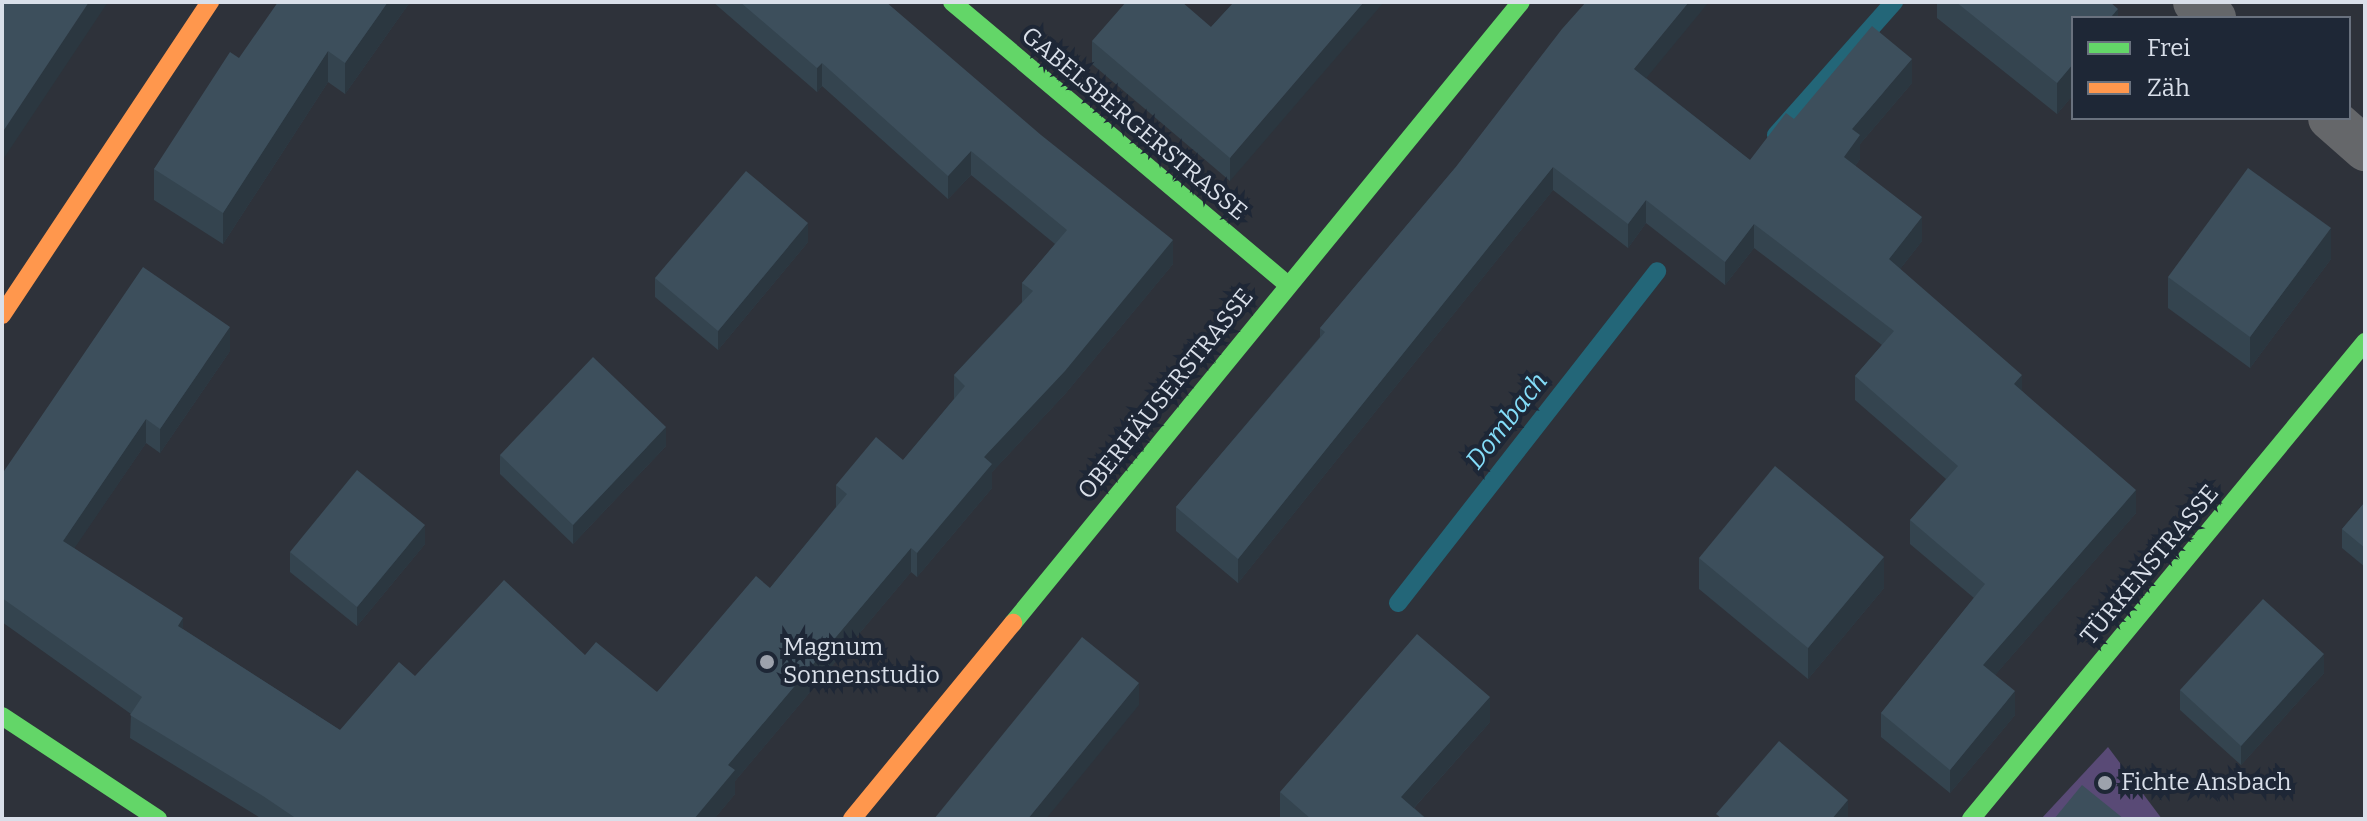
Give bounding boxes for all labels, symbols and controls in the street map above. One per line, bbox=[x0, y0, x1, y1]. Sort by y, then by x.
legend bbox=[2071, 16, 2351, 120]
street label: GABELSBERGERSTRASSE bbox=[1015, 21, 1253, 227]
text: Frei bbox=[2147, 34, 2190, 62]
text: Zäh bbox=[2147, 74, 2190, 102]
street label: OBERHÄUSERSTRASSE bbox=[1072, 283, 1260, 505]
water label: Dombach bbox=[1460, 367, 1554, 475]
street label: TÜRKENSTRASSE bbox=[2075, 479, 2225, 651]
place label: Magnum Sonnenstudio bbox=[783, 634, 940, 690]
marker: Magnum Sonnenstudio bbox=[758, 653, 776, 671]
place label: Fichte Ansbach bbox=[2121, 769, 2291, 797]
marker: Fichte Ansbach bbox=[2096, 774, 2114, 792]

